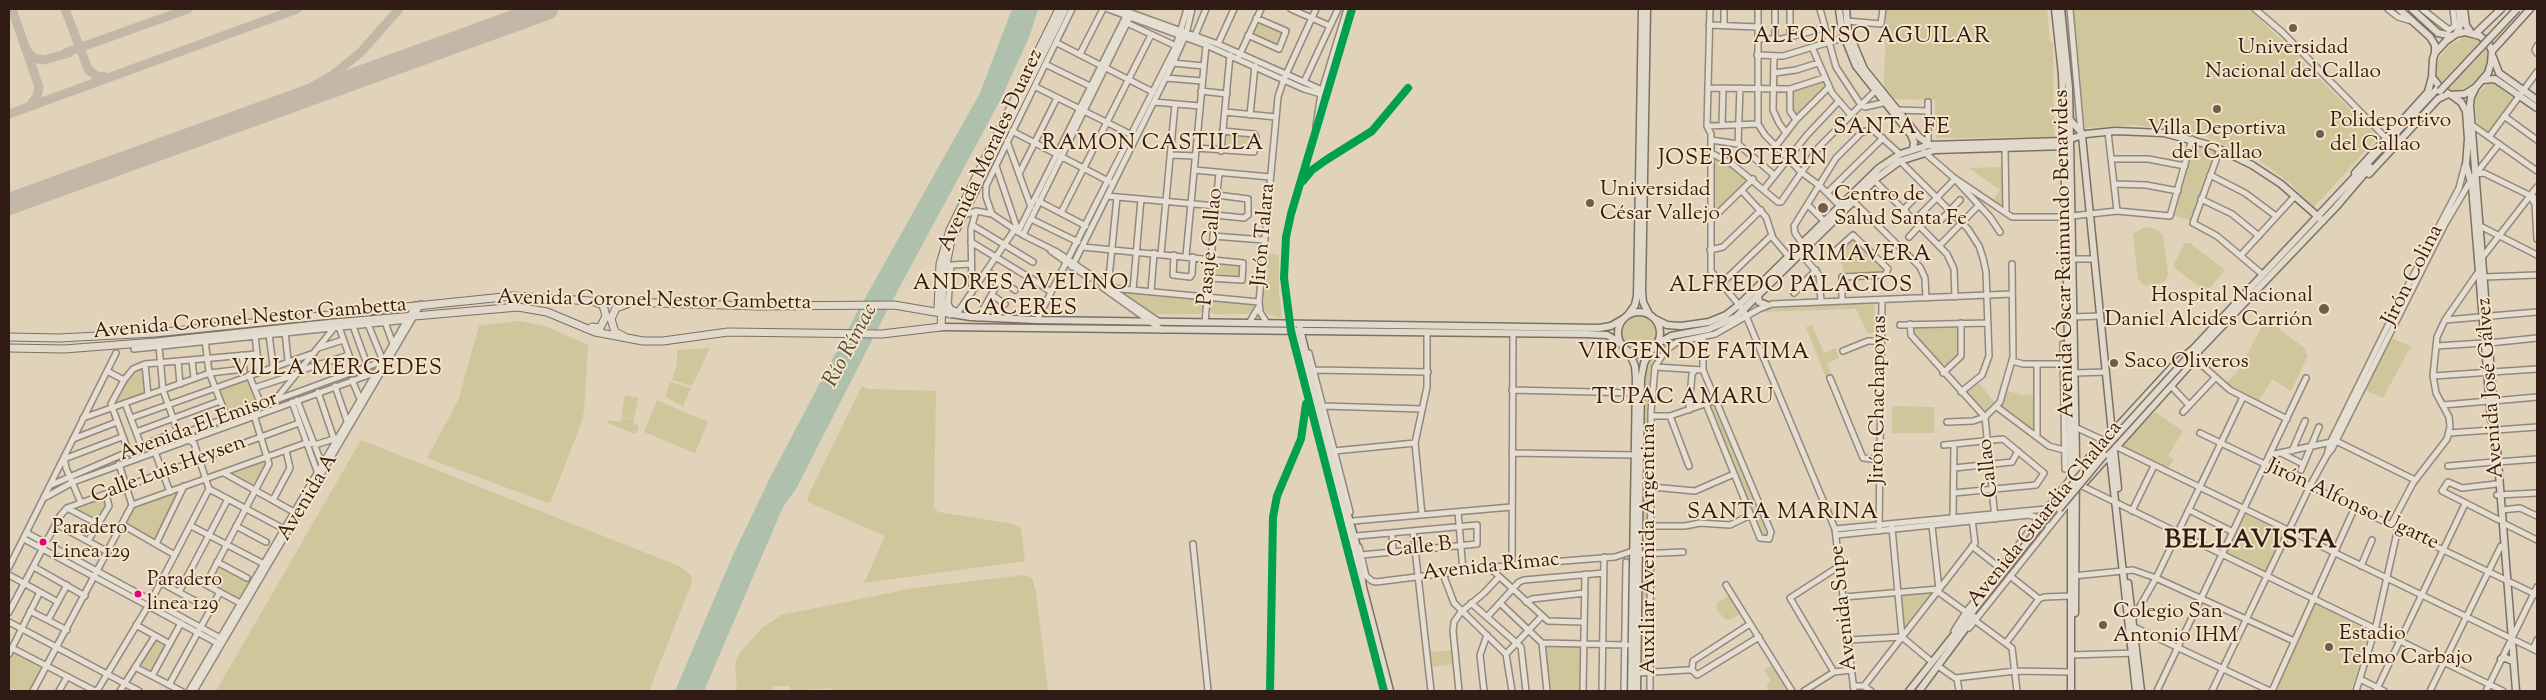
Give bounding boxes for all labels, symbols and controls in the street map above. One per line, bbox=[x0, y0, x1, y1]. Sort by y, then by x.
marker: Universidad Nacional del Callao bbox=[2287, 22, 2299, 34]
district label: ALFONSO AGUILAR bbox=[1751, 25, 1993, 51]
place label: Universidad Nacional del Callao bbox=[2205, 36, 2381, 86]
street label: Avenida Morales Duarez bbox=[934, 46, 1050, 256]
street label: Avenida Óscar Raimundo Benavides bbox=[2051, 89, 2081, 419]
marker: Villa Deportiva del Callao bbox=[2211, 103, 2223, 115]
place label: Polideportivo del Callao bbox=[2330, 109, 2451, 159]
district label: SANTA FE bbox=[1832, 116, 1952, 142]
place label: Villa Deportiva del Callao bbox=[2148, 117, 2286, 167]
marker: Polideportivo del Callao bbox=[2314, 128, 2326, 140]
district label: RAMON CASTILLA bbox=[1040, 132, 1266, 158]
district label: JOSE BOTERIN bbox=[1656, 147, 1830, 173]
place label: Universidad César Vallejo bbox=[1600, 178, 1720, 228]
street label: Jirón Talara bbox=[1248, 182, 1282, 288]
place label: Centro de Salud Santa Fe bbox=[1834, 183, 1967, 233]
street label: Pasaje Callao bbox=[1194, 187, 1230, 307]
marker: Universidad César Vallejo bbox=[1584, 197, 1596, 209]
marker: Centro de Salud Santa Fe bbox=[1816, 201, 1830, 215]
street label: Jirón Colina bbox=[2378, 221, 2450, 331]
district label: PRIMAVERA bbox=[1787, 243, 1933, 269]
district label: ANDRES AVELINO CACERES bbox=[911, 272, 1131, 324]
district label: ALFREDO PALACIOS bbox=[1667, 274, 1915, 300]
place label: Hospital Nacional Daniel Alcides Carrión bbox=[2105, 284, 2313, 334]
street label: Avenida Coronel Nestor Gambetta bbox=[497, 287, 811, 317]
street label: Avenida Coronel Nestor Gambetta bbox=[92, 294, 408, 346]
street label: Avenida José Gálvez bbox=[2473, 297, 2511, 479]
water label: Río Rímac bbox=[819, 300, 885, 392]
marker: Hospital Nacional Daniel Alcides Carrión bbox=[2317, 302, 2331, 316]
street label: Jirón Chachapoyas bbox=[1866, 315, 1894, 485]
district label: VIRGEN DE FATIMA bbox=[1576, 341, 1812, 367]
place label: Saco Oliveros bbox=[2124, 350, 2249, 376]
district label: VILLA MERCEDES bbox=[229, 357, 445, 383]
marker: Saco Oliveros bbox=[2108, 357, 2120, 369]
district label: TUPAC AMARU bbox=[1590, 386, 1776, 412]
street label: Avenida El Emisor bbox=[116, 388, 282, 468]
street label: Avenida Guardia Chalaca bbox=[1963, 417, 2129, 613]
street label: Auxiliar Avenida Argentina bbox=[1637, 423, 1663, 675]
street label: Calle Luis Heysen bbox=[88, 431, 250, 511]
street label: Callao bbox=[1974, 437, 2006, 499]
street label: Avenida A bbox=[273, 450, 345, 546]
street label: Jirón Alfonso Ugarte bbox=[2262, 455, 2442, 557]
district label: SANTA MARINA bbox=[1685, 501, 1881, 527]
place label: Paradero Linea 129 bbox=[52, 518, 130, 565]
district label: BELLAVISTA bbox=[2163, 527, 2339, 559]
street label: Calle B bbox=[1385, 533, 1453, 565]
marker: Paradero Linea 129 bbox=[38, 537, 48, 547]
street label: Avenida Supe bbox=[1826, 544, 1864, 672]
street label: Avenida Rímac bbox=[1421, 548, 1561, 588]
place label: Paradero linea 129 bbox=[147, 570, 222, 617]
marker: Paradero linea 129 bbox=[133, 589, 143, 599]
place label: Colegio San Antonio IHM bbox=[2113, 600, 2238, 650]
marker: Colegio San Antonio IHM bbox=[2097, 619, 2109, 631]
place label: Estadio Telmo Carbajo bbox=[2339, 622, 2473, 672]
marker: Estadio Telmo Carbajo bbox=[2323, 641, 2335, 653]

